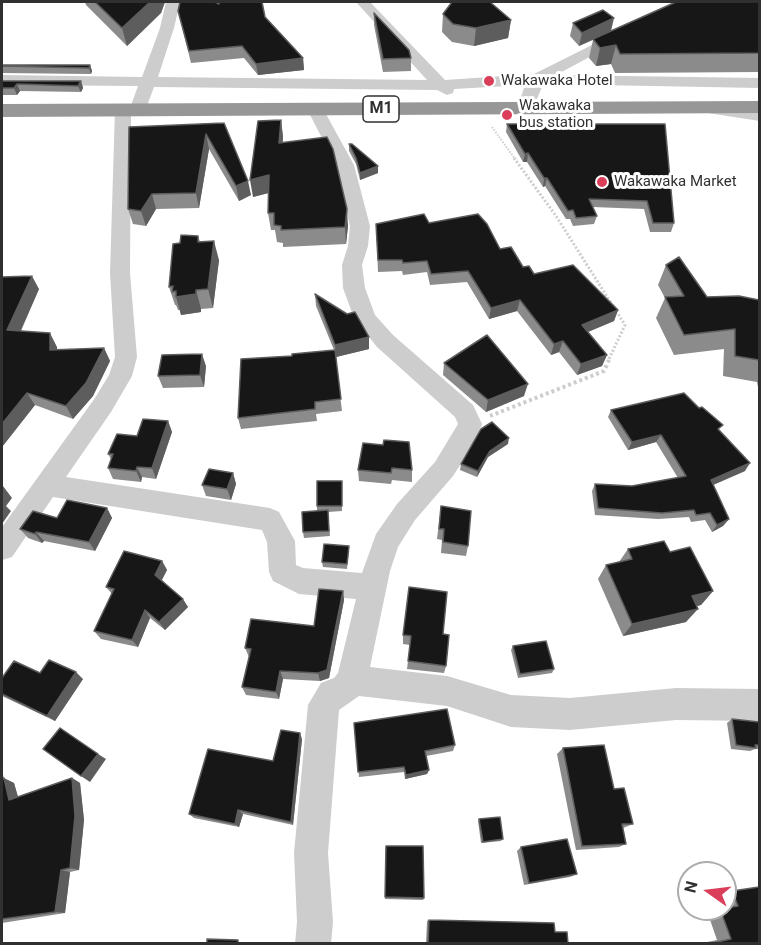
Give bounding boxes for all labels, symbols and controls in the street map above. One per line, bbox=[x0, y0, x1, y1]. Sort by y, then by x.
place label: Wakawaka Hotel bbox=[501, 72, 613, 90]
marker: Wakawaka Hotel bbox=[482, 74, 496, 88]
road number: M1 bbox=[363, 96, 399, 122]
place label: Wakawaka bus station bbox=[519, 97, 593, 132]
marker: Wakawaka bus station bbox=[500, 108, 514, 122]
place label: Wakawaka Market bbox=[614, 173, 737, 191]
marker: Wakawaka Market bbox=[595, 175, 609, 189]
north arrow bbox=[677, 861, 737, 921]
text: N bbox=[680, 879, 702, 895]

